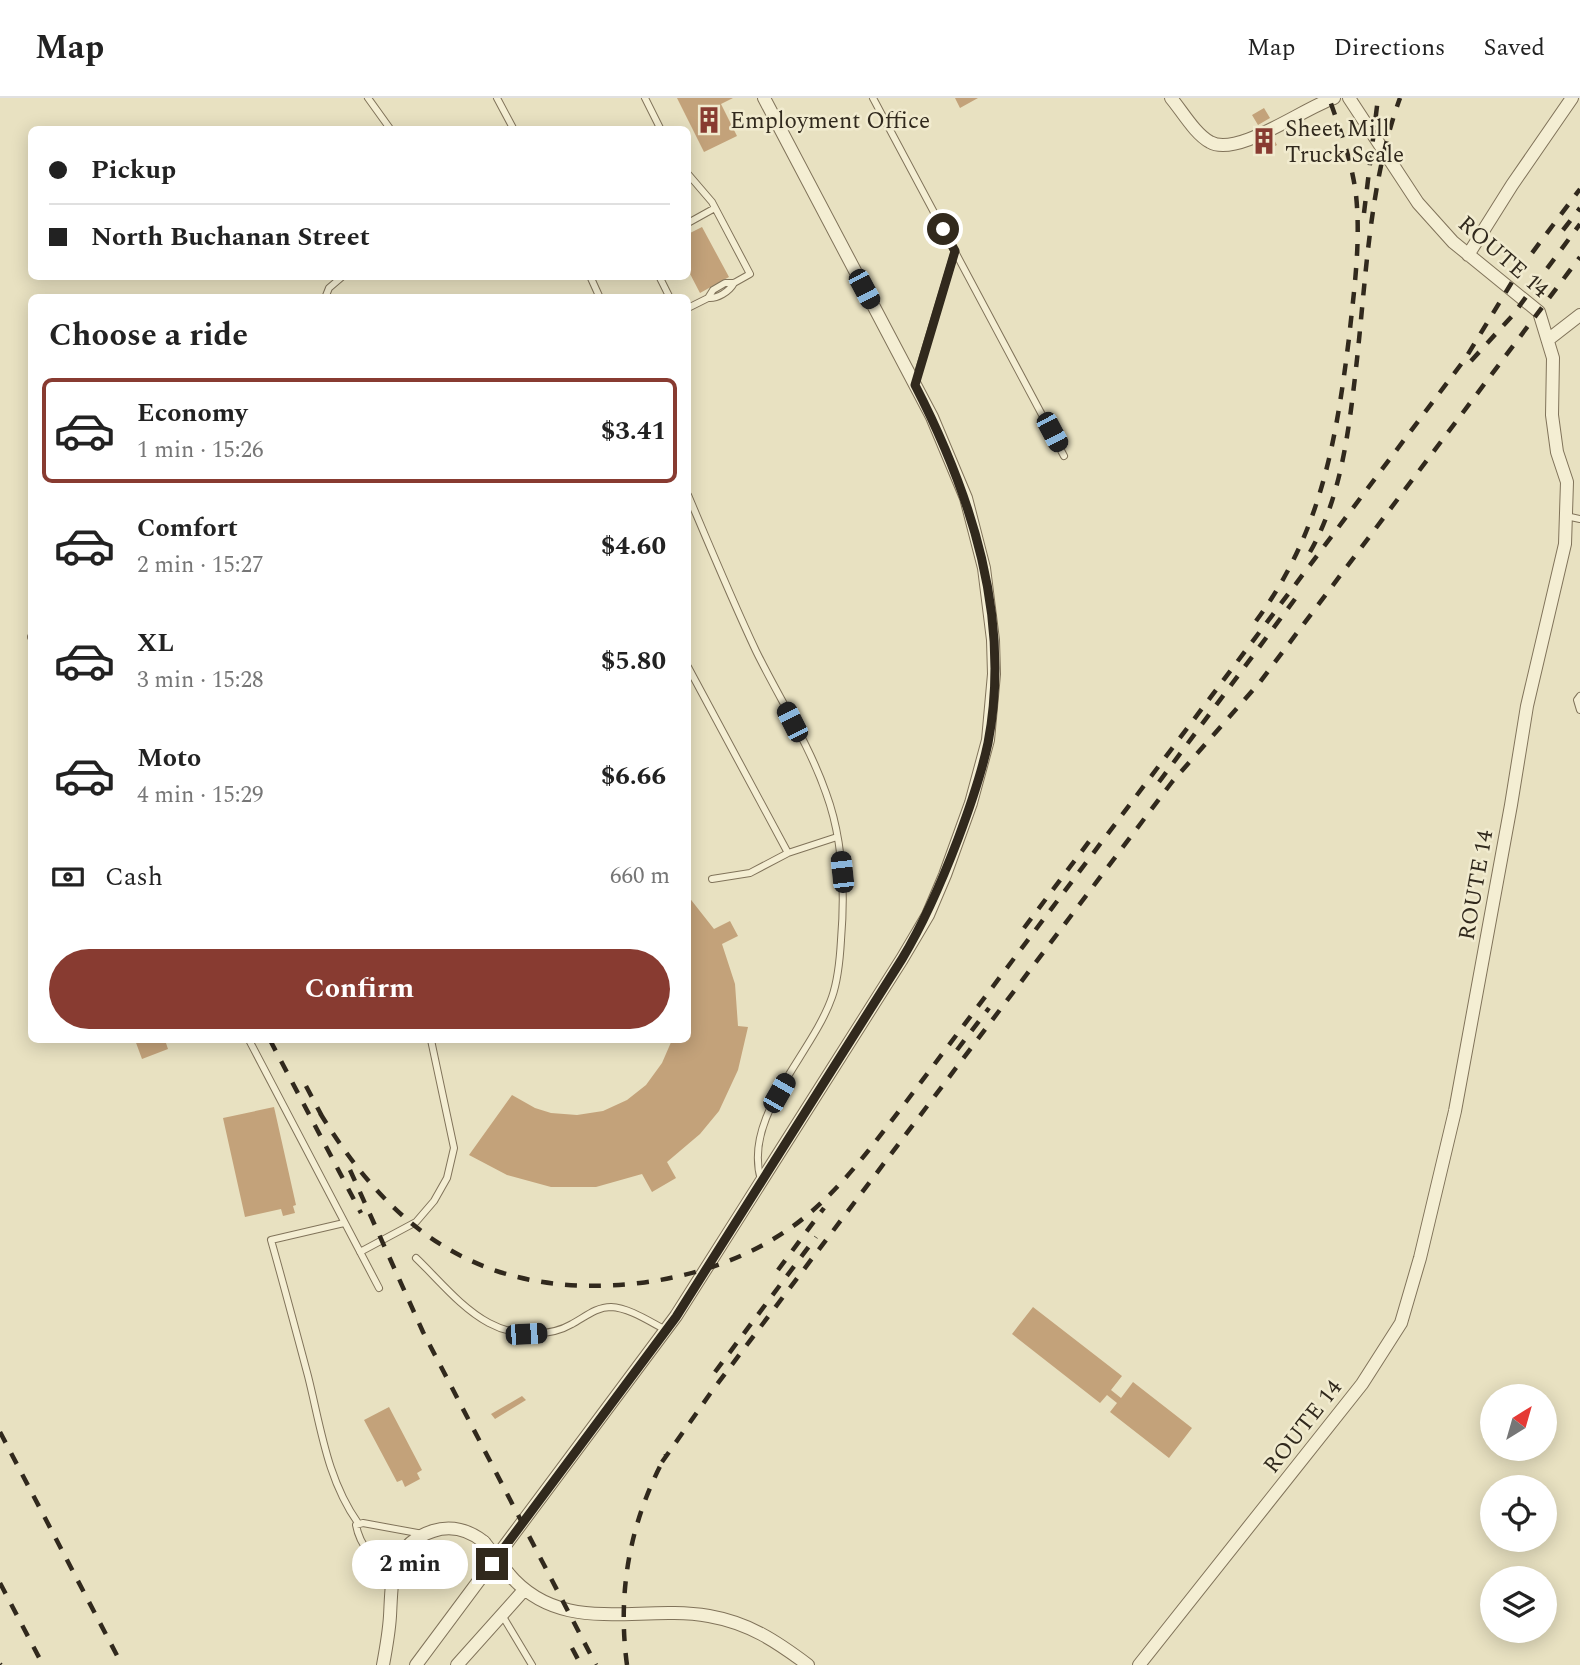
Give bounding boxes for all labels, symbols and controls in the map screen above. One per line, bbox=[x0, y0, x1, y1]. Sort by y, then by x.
text: Map bbox=[35, 23, 104, 73]
text: Map bbox=[1247, 30, 1295, 66]
text: Directions bbox=[1333, 30, 1445, 66]
text: Saved bbox=[1483, 30, 1545, 66]
place label: Employment Office bbox=[730, 104, 930, 139]
building icon: Employment Office bbox=[694, 105, 724, 135]
place label: Sheet Mill Truck Scale bbox=[1285, 112, 1404, 173]
building icon: Sheet Mill Truck Scale bbox=[1249, 126, 1279, 156]
text: Pickup bbox=[91, 150, 176, 190]
street label: ROUTE 14 bbox=[1450, 207, 1557, 307]
route start bbox=[927, 213, 959, 245]
text: North Buchanan Street bbox=[91, 217, 370, 257]
car bbox=[845, 266, 884, 312]
text: Choose a ride bbox=[49, 311, 248, 360]
text: Economy bbox=[137, 393, 247, 433]
icon: car bbox=[53, 399, 116, 462]
car bbox=[1033, 409, 1072, 455]
text: $3.41 bbox=[601, 411, 666, 451]
text: 1 min · 15:26 bbox=[137, 433, 264, 468]
text: Comfort bbox=[137, 508, 238, 548]
icon: car bbox=[53, 514, 116, 577]
text: $4.60 bbox=[601, 526, 666, 566]
text: 2 min · 15:27 bbox=[137, 548, 264, 583]
text: XL bbox=[137, 623, 174, 663]
icon: car bbox=[53, 629, 116, 692]
text: $5.80 bbox=[601, 641, 666, 681]
text: 3 min · 15:28 bbox=[137, 663, 264, 698]
car bbox=[774, 699, 811, 745]
text: Moto bbox=[137, 738, 201, 778]
icon: car bbox=[53, 744, 116, 807]
text: $6.66 bbox=[601, 756, 666, 796]
text: 4 min · 15:29 bbox=[137, 778, 264, 813]
street label: ROUTE 14 bbox=[1450, 827, 1503, 943]
car bbox=[830, 850, 855, 894]
text: Cash bbox=[105, 857, 163, 897]
icon: cash bbox=[49, 858, 87, 896]
text: 660 m bbox=[610, 859, 670, 894]
button: Confirm bbox=[49, 949, 670, 1029]
car bbox=[760, 1070, 799, 1116]
car bbox=[505, 1322, 548, 1346]
street label: ROUTE 14 bbox=[1255, 1372, 1352, 1482]
north arrow bbox=[1480, 1384, 1558, 1461]
map controls bbox=[1480, 1384, 1557, 1643]
button: locate bbox=[1480, 1475, 1557, 1552]
callout: 2 min bbox=[352, 1540, 468, 1588]
text: 2 min bbox=[379, 1547, 441, 1582]
route end bbox=[476, 1548, 508, 1580]
button: layers bbox=[1480, 1566, 1557, 1643]

